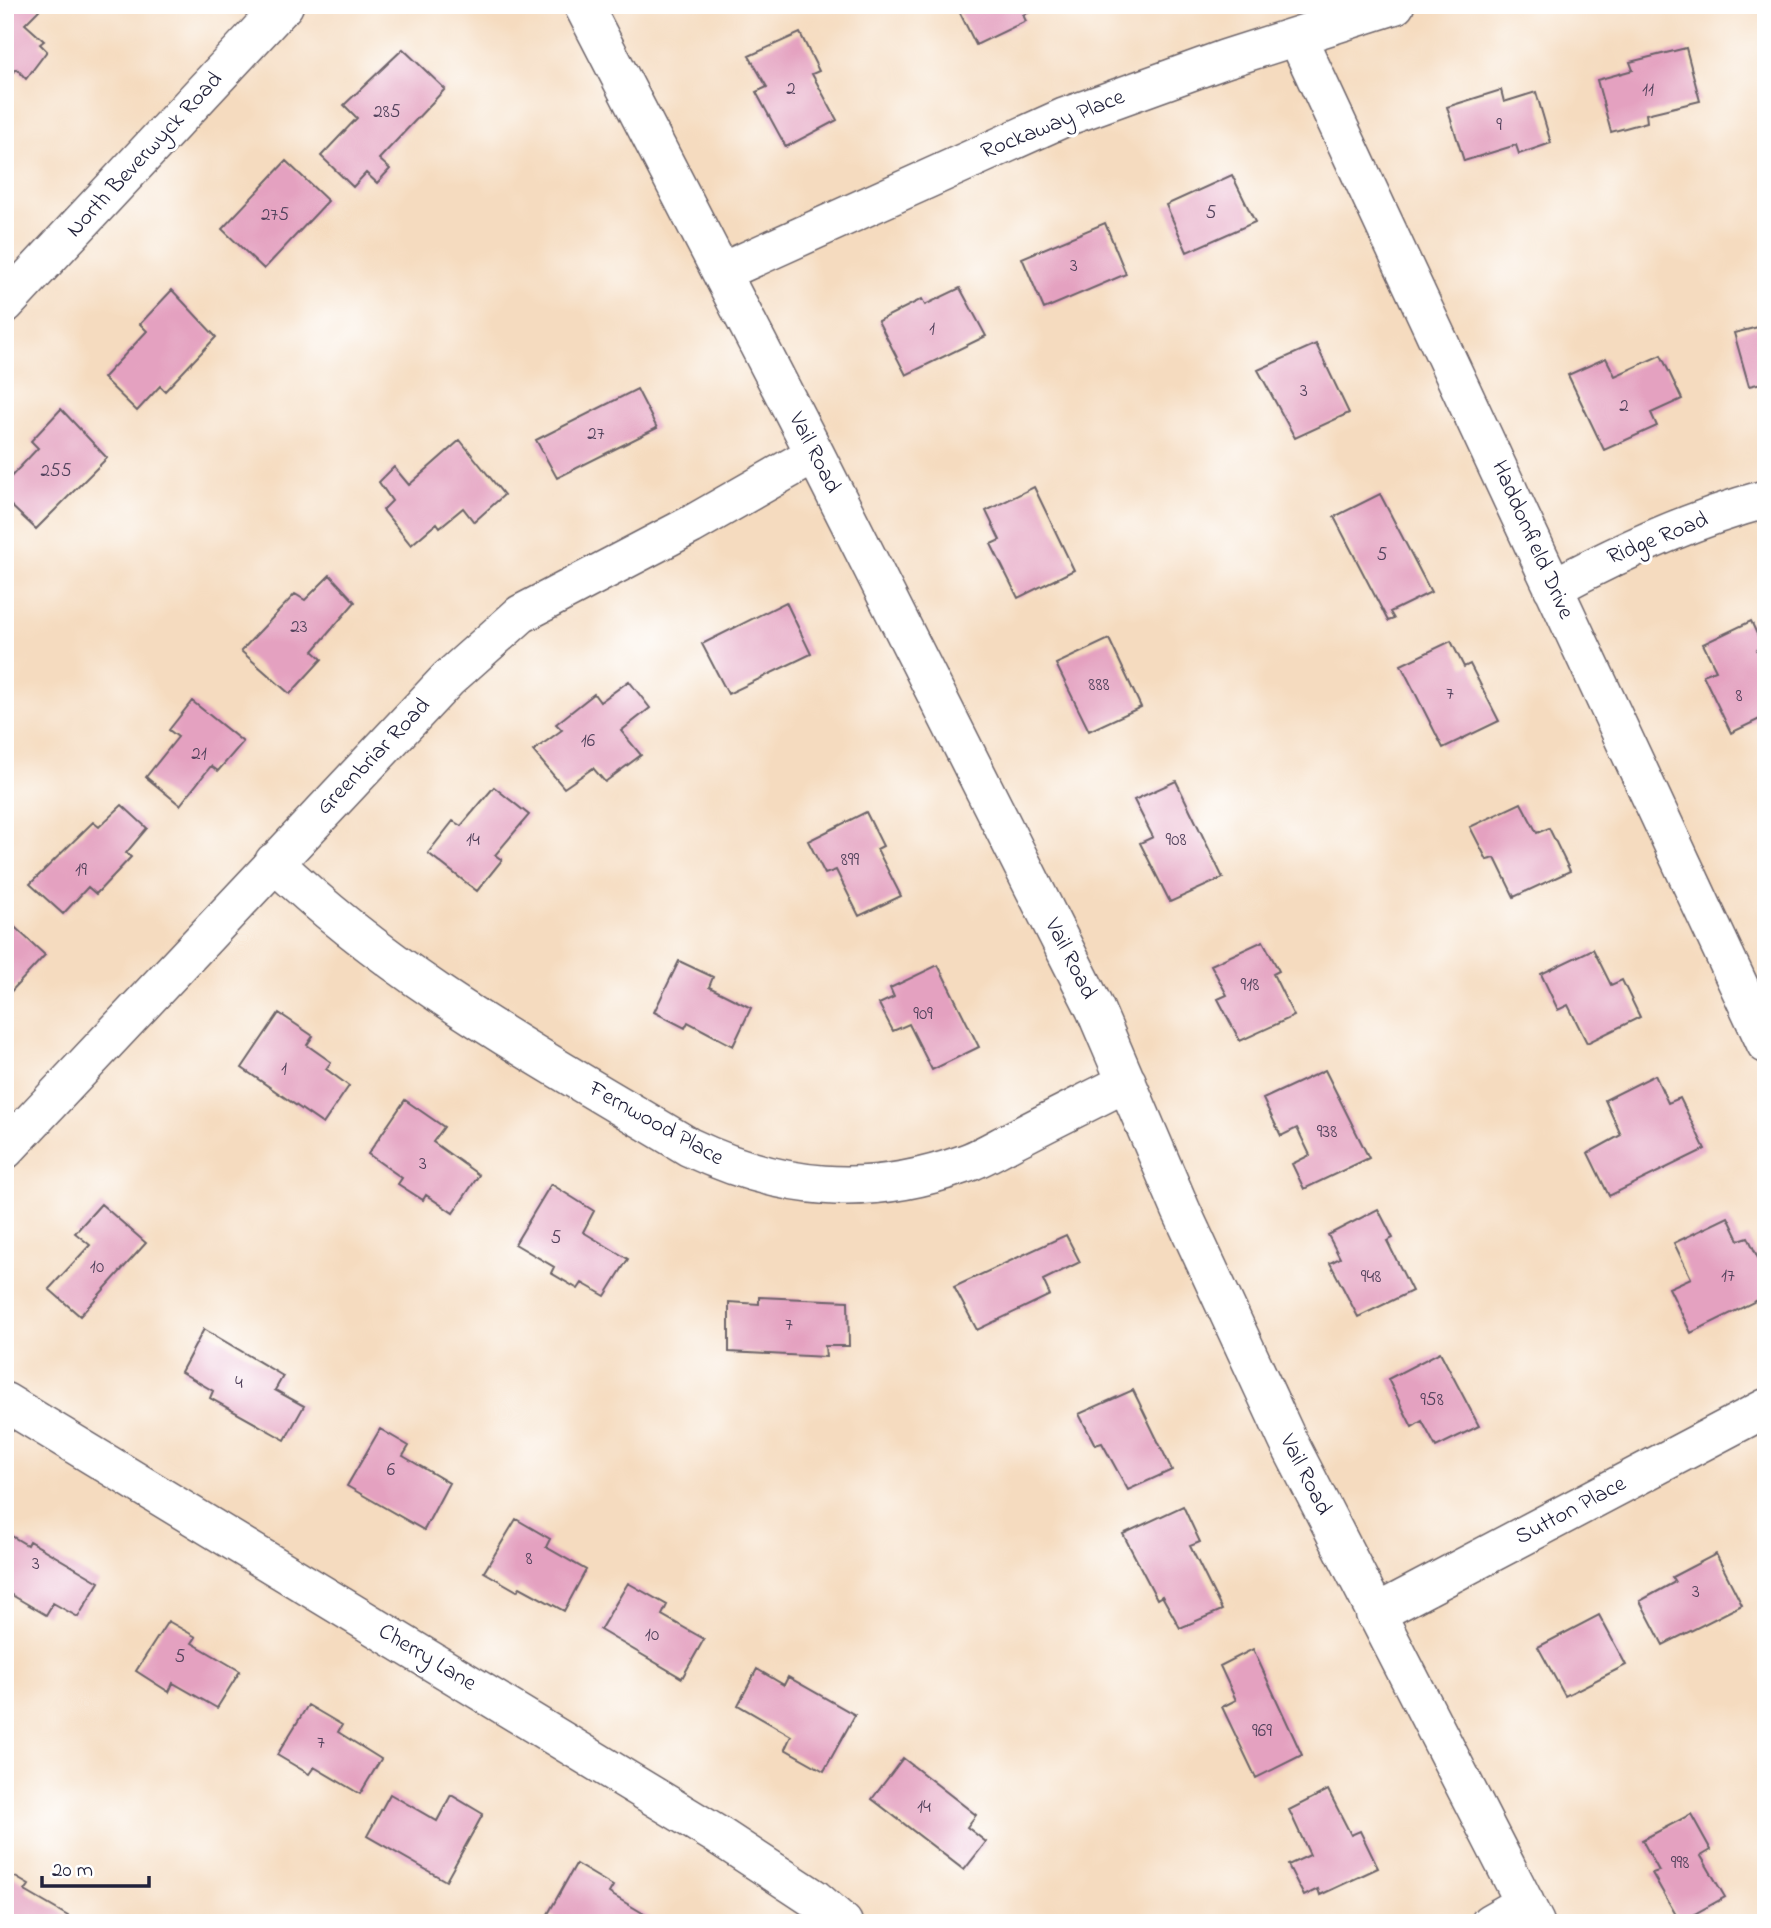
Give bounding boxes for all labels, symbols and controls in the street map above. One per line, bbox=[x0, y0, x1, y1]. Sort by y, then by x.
street label: North Beverwyck Road bbox=[59, 65, 232, 247]
house number: 2 bbox=[786, 76, 796, 103]
house number: 11 bbox=[1642, 77, 1654, 104]
street label: Rockaway Place bbox=[976, 81, 1131, 171]
house number: 285 bbox=[373, 99, 401, 126]
house number: 9 bbox=[1496, 112, 1502, 139]
house number: 5 bbox=[1206, 200, 1217, 227]
house number: 275 bbox=[261, 202, 289, 229]
house number: 3 bbox=[1070, 253, 1078, 280]
house number: 1 bbox=[929, 316, 935, 343]
house number: 3 bbox=[1300, 378, 1308, 405]
house number: 2 bbox=[1619, 393, 1629, 420]
street label: Vail Road bbox=[779, 406, 848, 499]
house number: 27 bbox=[587, 421, 605, 448]
street label: Haddonfield Drive bbox=[1482, 455, 1582, 625]
house number: 255 bbox=[40, 458, 72, 485]
street label: Ridge Road bbox=[1603, 504, 1714, 575]
house number: 5 bbox=[1377, 542, 1388, 569]
house number: 23 bbox=[290, 614, 308, 641]
house number: 888 bbox=[1088, 672, 1110, 699]
house number: 7 bbox=[1446, 681, 1454, 708]
house number: 8 bbox=[1735, 683, 1743, 710]
street label: Greenbriar Road bbox=[309, 691, 439, 823]
house number: 16 bbox=[581, 728, 595, 755]
house number: 21 bbox=[191, 741, 207, 768]
house number: 14 bbox=[466, 827, 480, 854]
house number: 908 bbox=[1165, 827, 1187, 854]
house number: 899 bbox=[841, 847, 860, 874]
house number: 19 bbox=[75, 857, 87, 884]
street label: Vail Road bbox=[1035, 912, 1104, 1005]
house number: 918 bbox=[1241, 972, 1259, 999]
house number: 909 bbox=[913, 1001, 933, 1028]
house number: 1 bbox=[281, 1056, 287, 1083]
street label: Fernwood Place bbox=[582, 1073, 730, 1175]
house number: 938 bbox=[1317, 1119, 1337, 1146]
house number: 3 bbox=[419, 1151, 427, 1178]
house number: 5 bbox=[551, 1225, 562, 1252]
house number: 10 bbox=[90, 1254, 104, 1281]
house number: 17 bbox=[1721, 1263, 1735, 1290]
house number: 948 bbox=[1361, 1264, 1381, 1291]
house number: 7 bbox=[785, 1312, 793, 1339]
house number: 4 bbox=[235, 1370, 243, 1397]
house number: 958 bbox=[1420, 1387, 1444, 1414]
street label: Vail Road bbox=[1270, 1428, 1339, 1521]
house number: 6 bbox=[387, 1457, 395, 1484]
street label: Sutton Place bbox=[1510, 1468, 1633, 1554]
house number: 8 bbox=[525, 1546, 533, 1573]
house number: 3 bbox=[32, 1551, 40, 1578]
house number: 3 bbox=[1692, 1579, 1700, 1606]
street label: Cherry Lane bbox=[371, 1616, 483, 1702]
house number: 10 bbox=[645, 1622, 659, 1649]
house number: 5 bbox=[175, 1644, 186, 1671]
house number: 969 bbox=[1252, 1718, 1272, 1745]
house number: 7 bbox=[317, 1730, 325, 1757]
house number: 14 bbox=[917, 1794, 931, 1821]
scale bar bbox=[42, 1844, 149, 1888]
house number: 998 bbox=[1671, 1850, 1689, 1877]
text: 20 m bbox=[52, 1856, 93, 1886]

